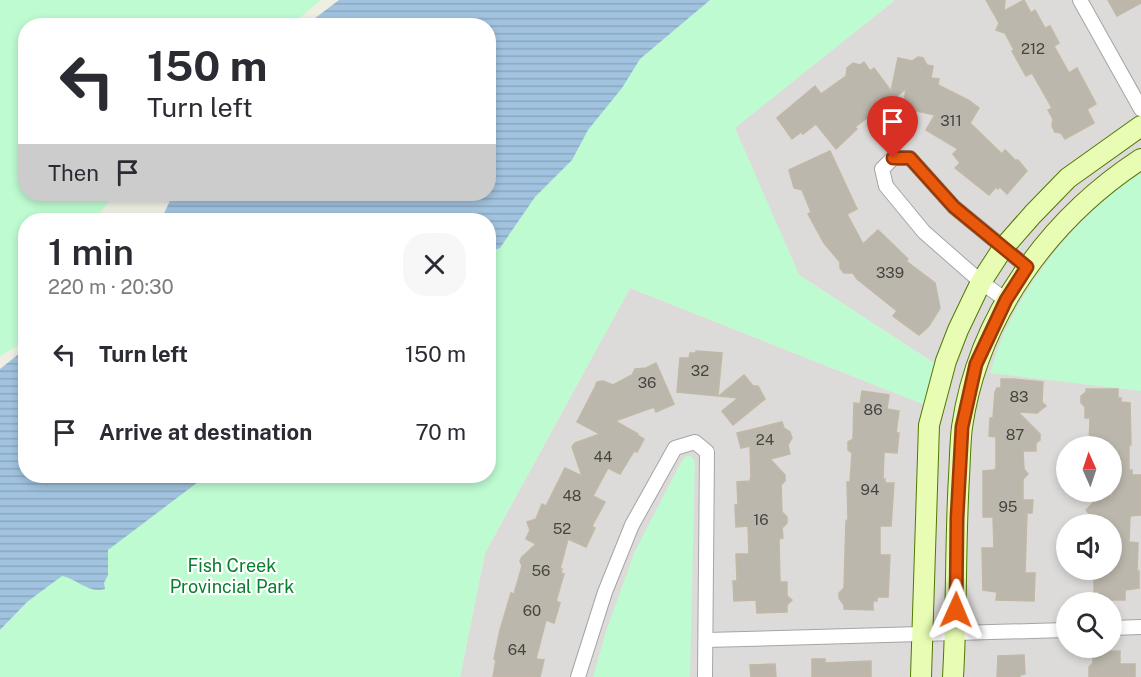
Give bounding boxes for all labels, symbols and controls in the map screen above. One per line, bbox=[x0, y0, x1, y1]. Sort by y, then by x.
house number: 212 bbox=[1021, 40, 1045, 57]
text: 150 m bbox=[147, 41, 267, 90]
icon: left bbox=[48, 42, 126, 120]
text: Turn left bbox=[147, 91, 253, 123]
pin bbox=[867, 96, 918, 158]
icon: arrive bbox=[876, 105, 909, 138]
house number: 311 bbox=[940, 112, 962, 129]
icon: arrive bbox=[111, 156, 144, 189]
text: Then bbox=[48, 160, 99, 186]
text: 1 min bbox=[48, 231, 134, 273]
button: close bbox=[403, 233, 466, 296]
house number: 339 bbox=[876, 264, 904, 281]
text: 220 m · 20:30 bbox=[48, 275, 174, 299]
icon: left bbox=[48, 338, 81, 371]
text: Turn left bbox=[99, 341, 188, 367]
text: 150 m bbox=[405, 341, 466, 367]
house number: 32 bbox=[691, 362, 709, 379]
house number: 36 bbox=[638, 374, 656, 391]
house number: 83 bbox=[1009, 388, 1029, 405]
house number: 86 bbox=[864, 401, 882, 418]
icon: arrive bbox=[48, 416, 81, 449]
text: Arrive at destination bbox=[99, 419, 312, 445]
text: 70 m bbox=[415, 419, 466, 445]
house number: 87 bbox=[1006, 426, 1024, 443]
house number: 24 bbox=[756, 431, 774, 448]
north arrow bbox=[1056, 436, 1122, 502]
map controls bbox=[1056, 436, 1122, 658]
house number: 44 bbox=[594, 448, 612, 465]
house number: 94 bbox=[861, 481, 879, 498]
house number: 48 bbox=[562, 487, 582, 504]
house number: 95 bbox=[999, 498, 1017, 515]
house number: 16 bbox=[753, 511, 769, 528]
button: sound bbox=[1056, 514, 1122, 580]
house number: 52 bbox=[553, 520, 571, 537]
park label: Fish Creek Provincial Park bbox=[170, 555, 294, 597]
house number: 56 bbox=[532, 562, 550, 579]
position arrow bbox=[924, 578, 988, 642]
button: search bbox=[1056, 592, 1122, 658]
house number: 60 bbox=[523, 602, 541, 619]
house number: 64 bbox=[508, 641, 526, 658]

